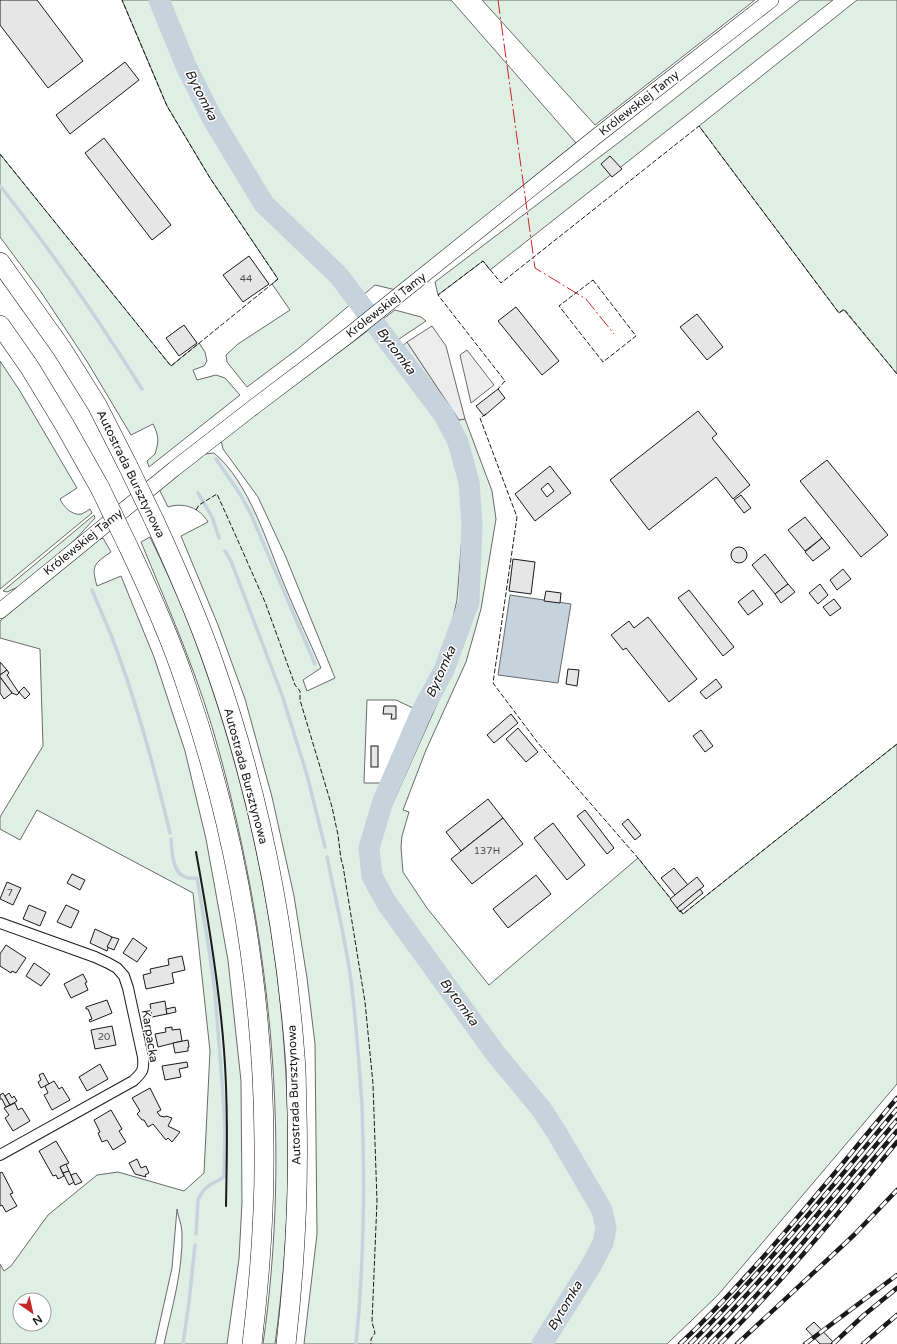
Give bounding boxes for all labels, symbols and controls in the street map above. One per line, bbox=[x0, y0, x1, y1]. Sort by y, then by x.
water label: Bytomka bbox=[181, 67, 221, 124]
street label: Królewskiej Tamy bbox=[596, 67, 682, 139]
street label: Królewskiej Tamy bbox=[343, 269, 429, 341]
house number: 44 bbox=[240, 273, 252, 285]
water label: Bytomka bbox=[373, 324, 419, 378]
street label: Autostrada Bursztynowa bbox=[94, 408, 168, 540]
street label: Królewskiej Tamy bbox=[41, 505, 126, 578]
water label: Bytomka bbox=[422, 643, 460, 700]
street label: Autostrada Bursztynowa bbox=[221, 706, 271, 846]
house number: 137H bbox=[474, 845, 500, 857]
house number: 7 bbox=[7, 887, 13, 899]
water label: Bytomka bbox=[436, 975, 482, 1030]
street label: Karpacka bbox=[139, 1009, 161, 1063]
street label: Autostrada Bursztynowa bbox=[285, 1025, 303, 1165]
house number: 20 bbox=[98, 1031, 110, 1043]
water label: Bytomka bbox=[544, 1278, 586, 1334]
north arrow bbox=[12, 1292, 52, 1332]
text: N bbox=[30, 1312, 45, 1328]

